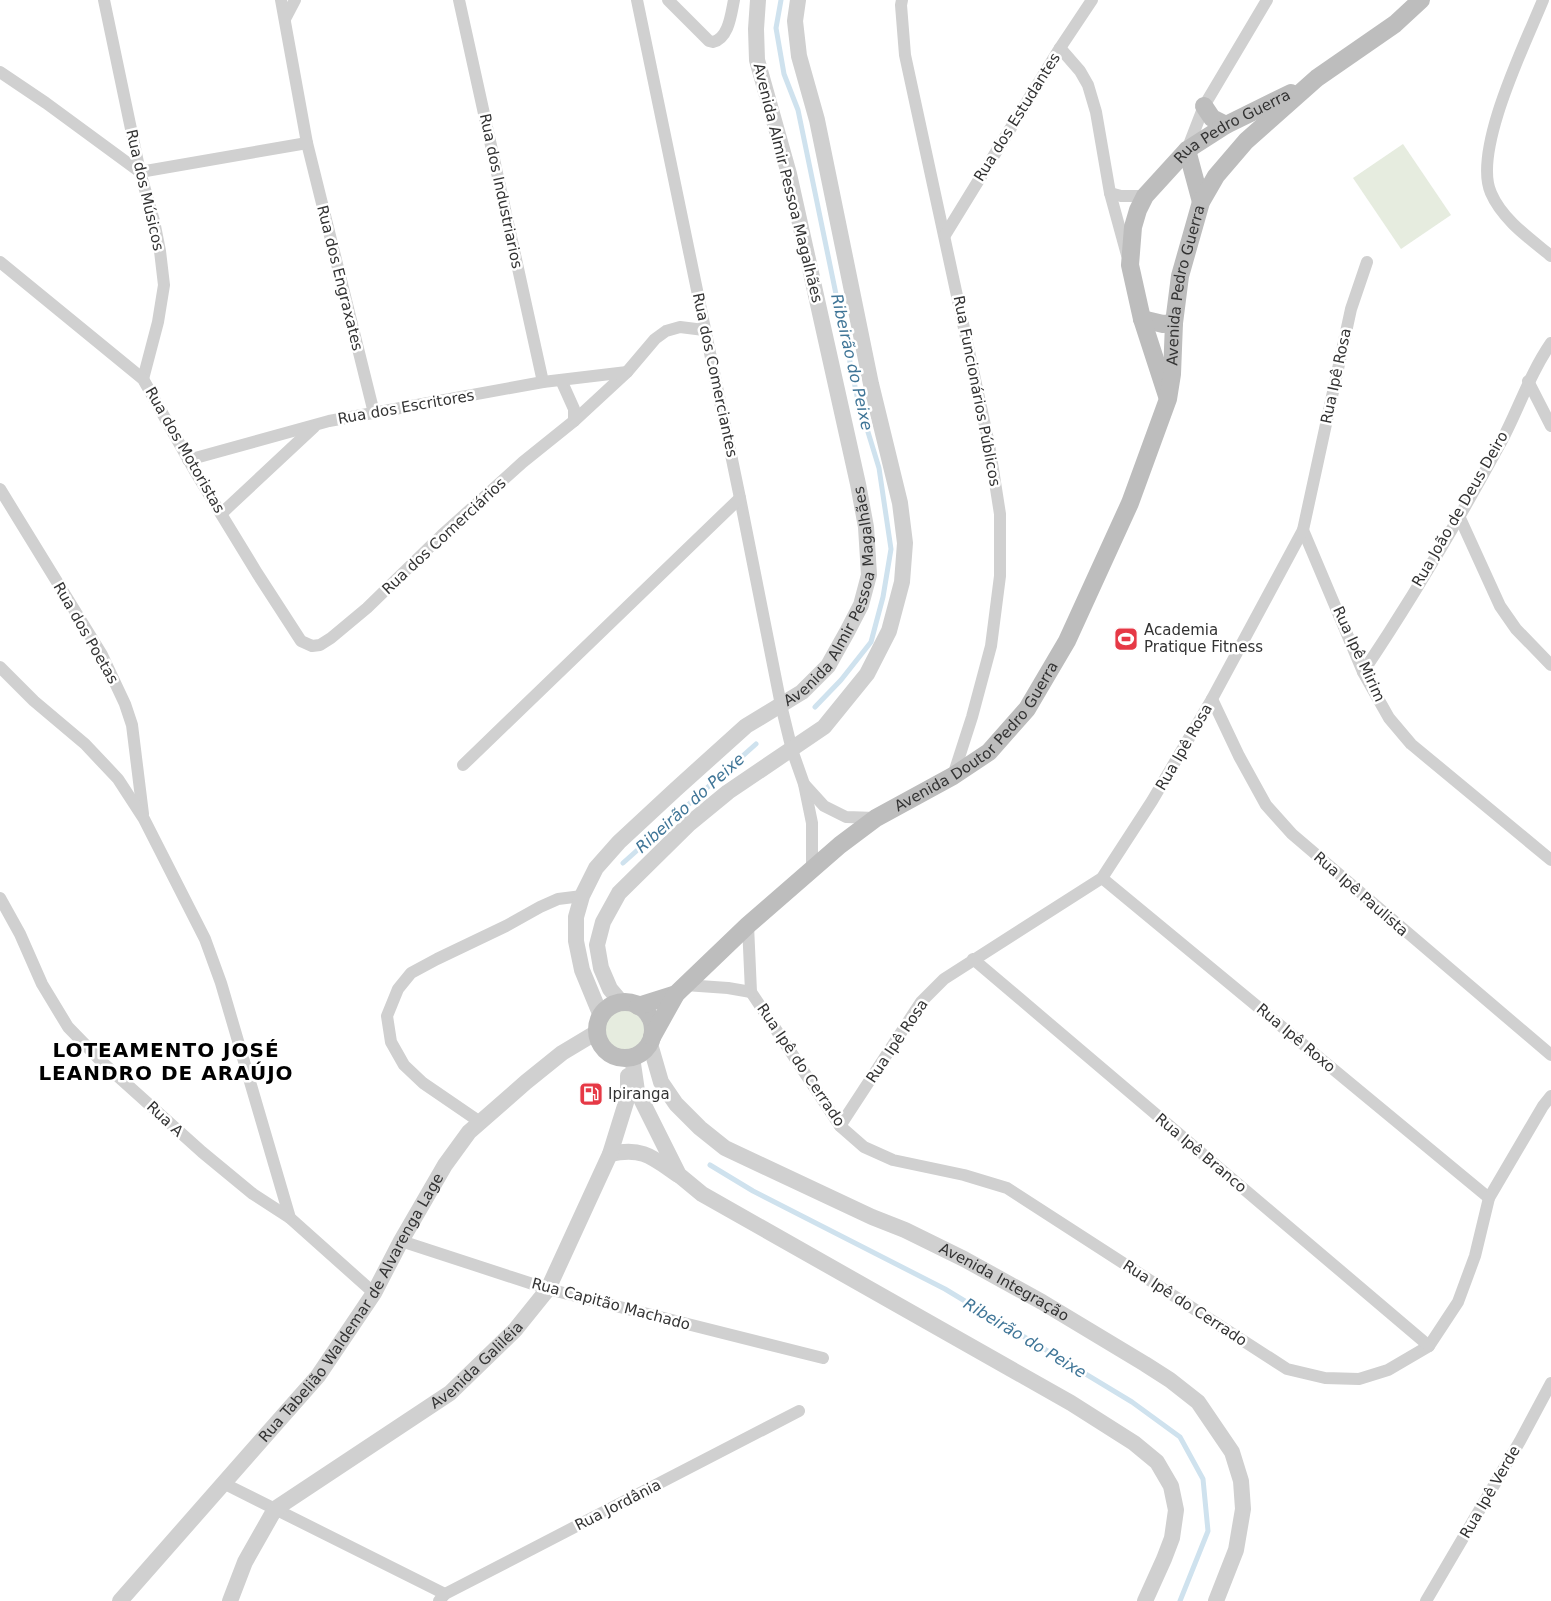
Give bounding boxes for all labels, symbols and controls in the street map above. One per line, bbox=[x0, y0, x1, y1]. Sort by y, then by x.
street label: Rua dos Estudantes bbox=[970, 49, 1064, 185]
street label: Avenida Almir Pessoa Magalhães bbox=[750, 61, 827, 305]
street label: Rua Pedro Guerra bbox=[1170, 86, 1293, 167]
street label: Rua dos Industriarios bbox=[476, 112, 526, 270]
street label: Rua dos Músicos bbox=[122, 127, 168, 253]
street label: Rua dos Engraxates bbox=[313, 203, 367, 353]
street label: Avenida Pedro Guerra bbox=[1163, 203, 1209, 366]
street label: Rua dos Comerciantes bbox=[689, 291, 741, 459]
water label: Ribeirão do Peixe bbox=[827, 292, 877, 432]
street label: Rua Funcionários Públicos bbox=[950, 294, 1004, 488]
street label: Rua Ipê Rosa bbox=[1317, 327, 1355, 425]
street label: Rua dos Motoristas bbox=[142, 384, 229, 516]
street label: Rua dos Escritores bbox=[336, 386, 476, 428]
street label: Rua João de Deus Deiro bbox=[1408, 428, 1512, 590]
street label: Rua dos Comerciários bbox=[378, 474, 510, 598]
street label: Avenida Almir Pessoa Magalhães bbox=[780, 485, 879, 710]
street label: Rua dos Poetas bbox=[50, 579, 122, 687]
street label: Rua Ipê Mirim bbox=[1329, 603, 1389, 705]
place label: Academia Pratique Fitness bbox=[1144, 621, 1263, 656]
sports icon: Academia Pratique Fitness bbox=[1113, 626, 1139, 652]
street label: Avenida Doutor Pedro Guerra bbox=[891, 658, 1062, 815]
street label: Rua Ipê Rosa bbox=[1152, 700, 1216, 794]
water label: Ribeirão do Peixe bbox=[632, 749, 748, 857]
street label: Rua Ipê Paulista bbox=[1310, 848, 1412, 940]
street label: Rua Ipê Rosa bbox=[862, 996, 932, 1086]
street label: Rua Ipê do Cerrado bbox=[753, 1000, 849, 1130]
street label: Rua Ipê Roxo bbox=[1253, 1000, 1339, 1076]
district label: LOTEAMENTO JOSÉ LEANDRO DE ARAÚJO bbox=[38, 1038, 294, 1085]
fuel station icon: Ipiranga bbox=[578, 1081, 604, 1107]
place label: Ipiranga bbox=[608, 1085, 670, 1103]
street label: Rua A bbox=[143, 1098, 188, 1141]
street label: Rua Ipê Branco bbox=[1152, 1110, 1250, 1196]
street label: Rua Tabelião Waldemar de Alvarenga Lage bbox=[255, 1170, 447, 1446]
street label: Avenida Integração bbox=[936, 1239, 1072, 1325]
street label: Rua Ipê do Cerrado bbox=[1120, 1256, 1250, 1350]
street label: Rua Capitão Machado bbox=[530, 1274, 692, 1334]
water label: Ribeirão do Peixe bbox=[960, 1294, 1090, 1382]
street label: Avenida Galiléia bbox=[427, 1318, 527, 1413]
street label: Rua Ipê Verde bbox=[1456, 1442, 1524, 1542]
street label: Rua Jordânia bbox=[572, 1476, 664, 1534]

